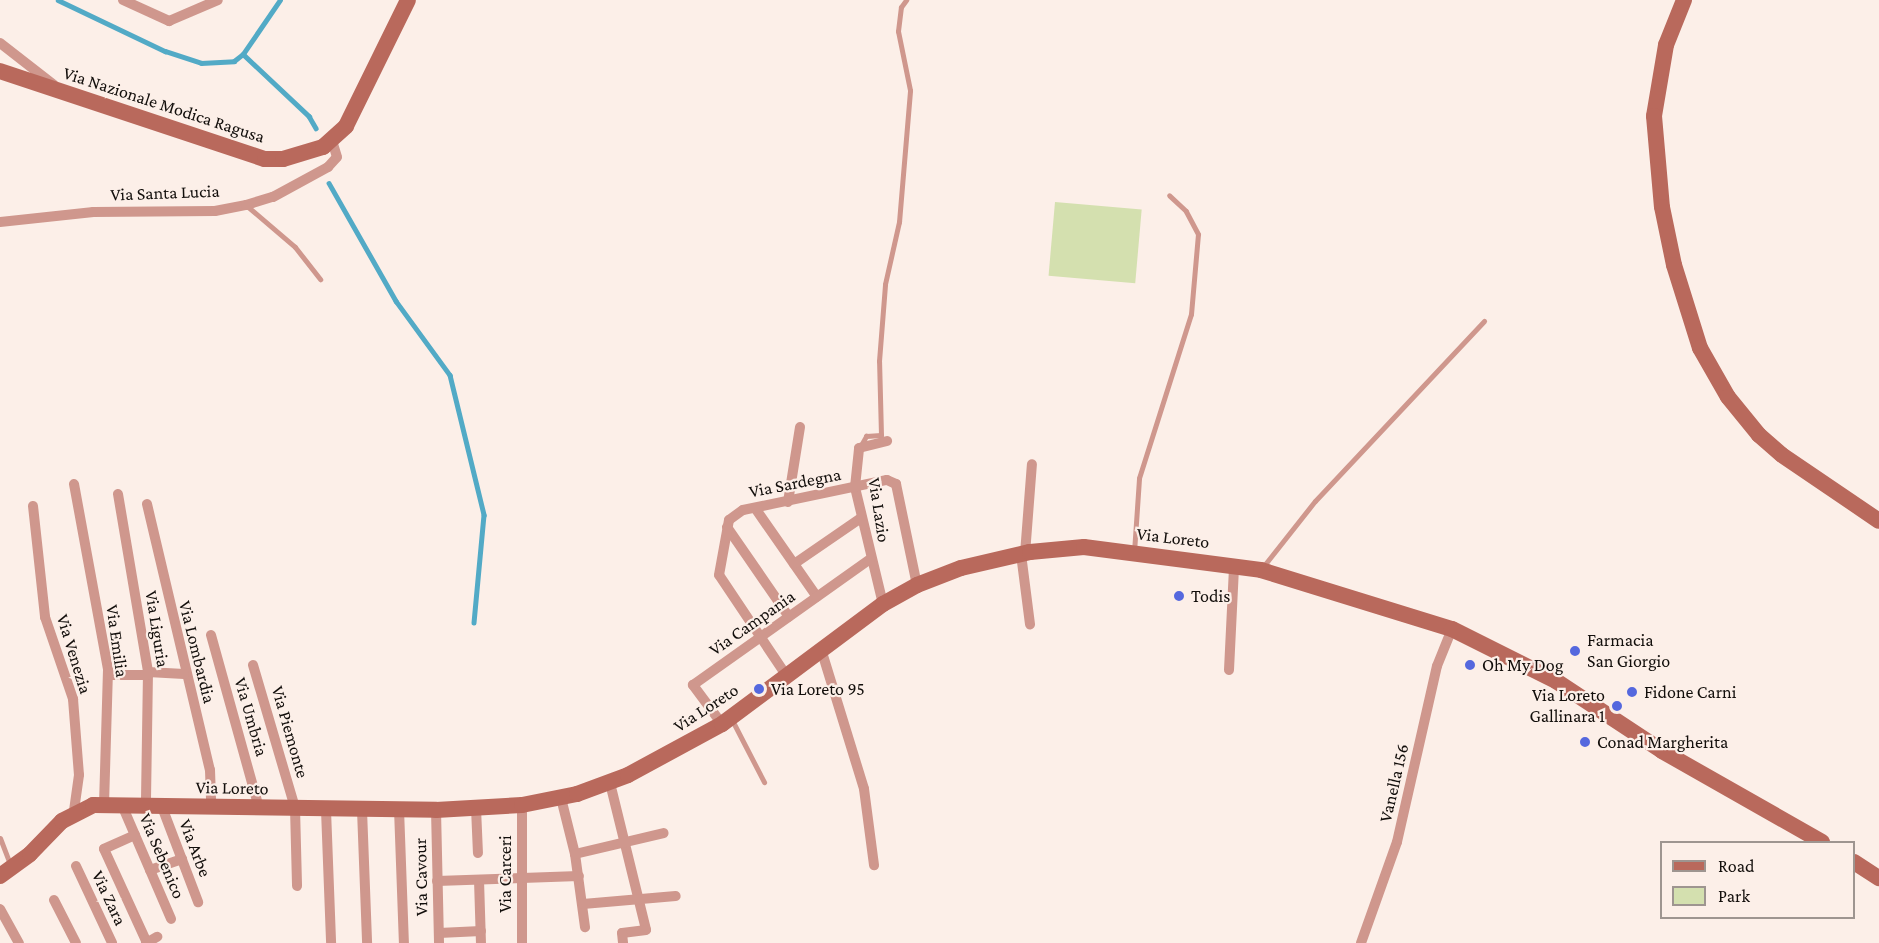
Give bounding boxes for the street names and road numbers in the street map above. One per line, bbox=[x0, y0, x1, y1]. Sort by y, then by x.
street label: Via Nazionale Modica Ragusa bbox=[60, 62, 268, 148]
street label: Via Santa Lucia bbox=[110, 180, 220, 206]
street label: Via Sardegna bbox=[747, 464, 843, 502]
street label: Via Lazio bbox=[863, 476, 895, 544]
street label: Via Loreto bbox=[1135, 523, 1211, 553]
street label: Via Campania bbox=[705, 585, 799, 661]
street label: Via Liguria bbox=[140, 589, 174, 669]
street label: Via Lombardia bbox=[174, 599, 220, 705]
street label: Via Emilia bbox=[101, 603, 133, 679]
street label: Via Venezia bbox=[52, 612, 96, 696]
street label: Via Umbria bbox=[229, 675, 273, 759]
street label: Via Loreto bbox=[670, 679, 742, 737]
street label: Via Piemonte bbox=[267, 683, 313, 781]
street label: Vanella 156 bbox=[1374, 742, 1414, 824]
street label: Via Loreto bbox=[195, 777, 269, 799]
street label: Via Sebenico bbox=[134, 810, 190, 902]
street label: Via Arbe bbox=[174, 816, 216, 880]
street label: Via Carceri bbox=[494, 835, 516, 913]
street label: Via Cavour bbox=[410, 838, 432, 916]
street label: Via Zara bbox=[87, 867, 131, 929]

